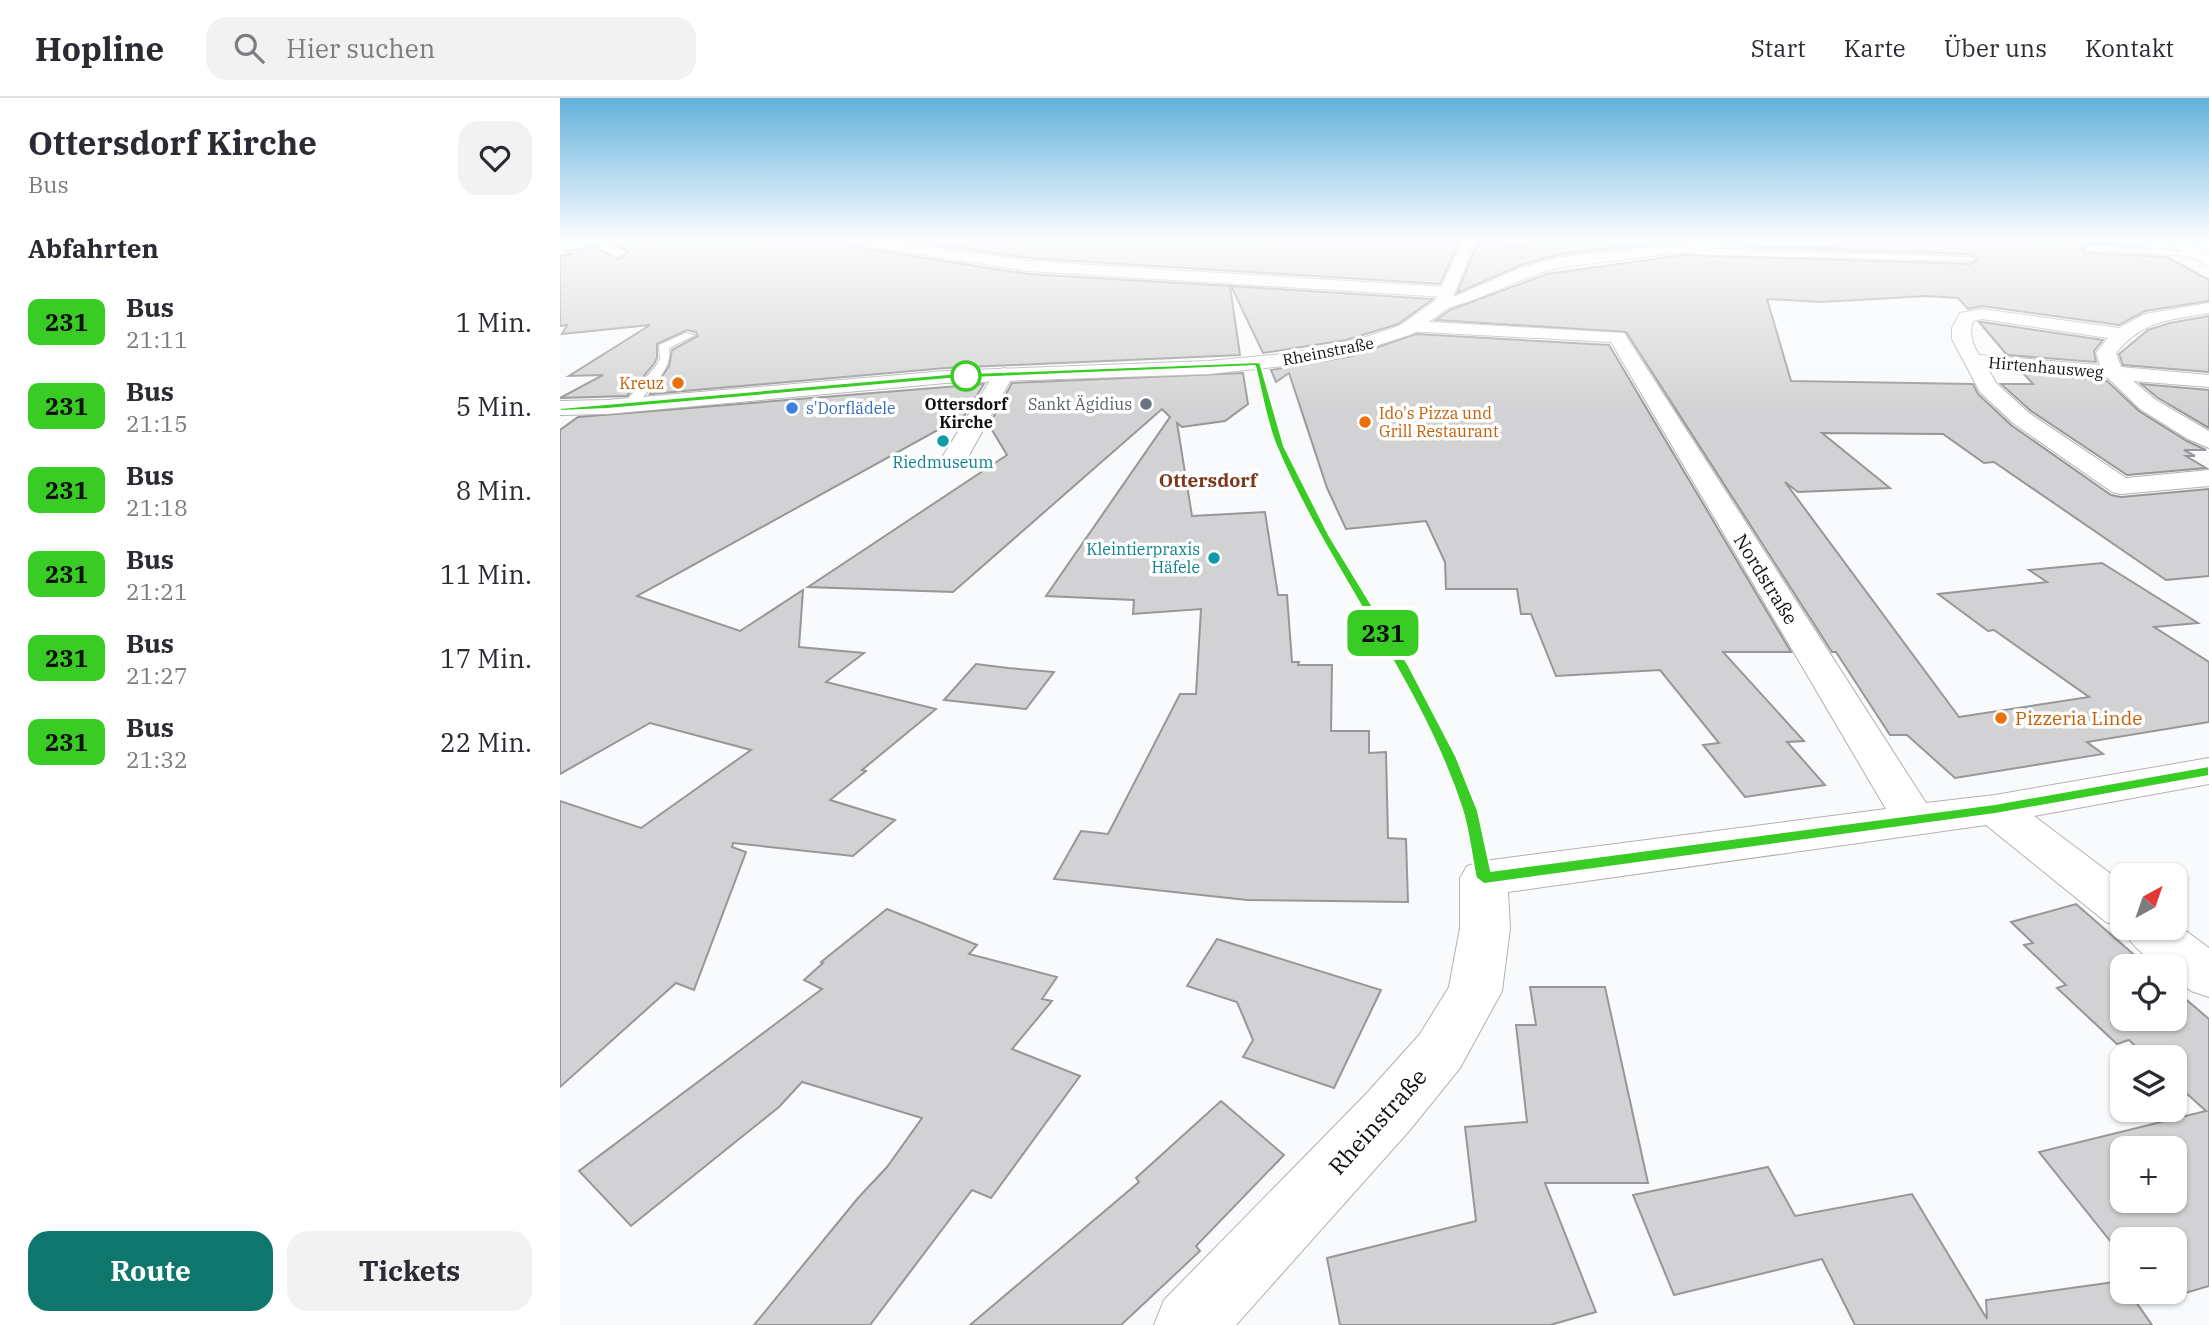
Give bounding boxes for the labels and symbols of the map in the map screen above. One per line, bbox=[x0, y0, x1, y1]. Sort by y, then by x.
street label: Rheinstraße bbox=[1281, 332, 1375, 370]
street label: Hirtenhausweg bbox=[1988, 352, 2105, 382]
marker: Ottersdorf Kirche bbox=[951, 361, 981, 391]
place label: Kreuz bbox=[619, 373, 664, 393]
marker: Kreuz bbox=[670, 375, 686, 391]
place label: Ottersdorf Kirche bbox=[925, 394, 1009, 432]
place label: Sankt Ägidius bbox=[1028, 394, 1132, 414]
marker: Sankt Ägidius bbox=[1138, 396, 1154, 412]
place label: s'Dorflädele bbox=[806, 398, 896, 418]
marker: s'Dorflädele bbox=[784, 400, 800, 416]
place label: Ido's Pizza und Grill Restaurant bbox=[1379, 403, 1499, 441]
marker: Ido's Pizza und Grill Restaurant bbox=[1357, 414, 1373, 430]
marker: Riedmuseum bbox=[935, 433, 951, 449]
place label: Riedmuseum bbox=[893, 452, 993, 472]
district label: Ottersdorf bbox=[1159, 468, 1259, 492]
street label: Nordstraße bbox=[1729, 529, 1803, 629]
place label: Kleintierpraxis Häfele bbox=[1086, 539, 1200, 577]
marker: Kleintierpraxis Häfele bbox=[1206, 550, 1222, 566]
line badge: 231 bbox=[1343, 610, 1423, 656]
place label: Pizzeria Linde bbox=[2015, 706, 2143, 730]
marker: Pizzeria Linde bbox=[1993, 710, 2009, 726]
north arrow bbox=[2110, 863, 2188, 940]
street label: Rheinstraße bbox=[1321, 1062, 1433, 1180]

